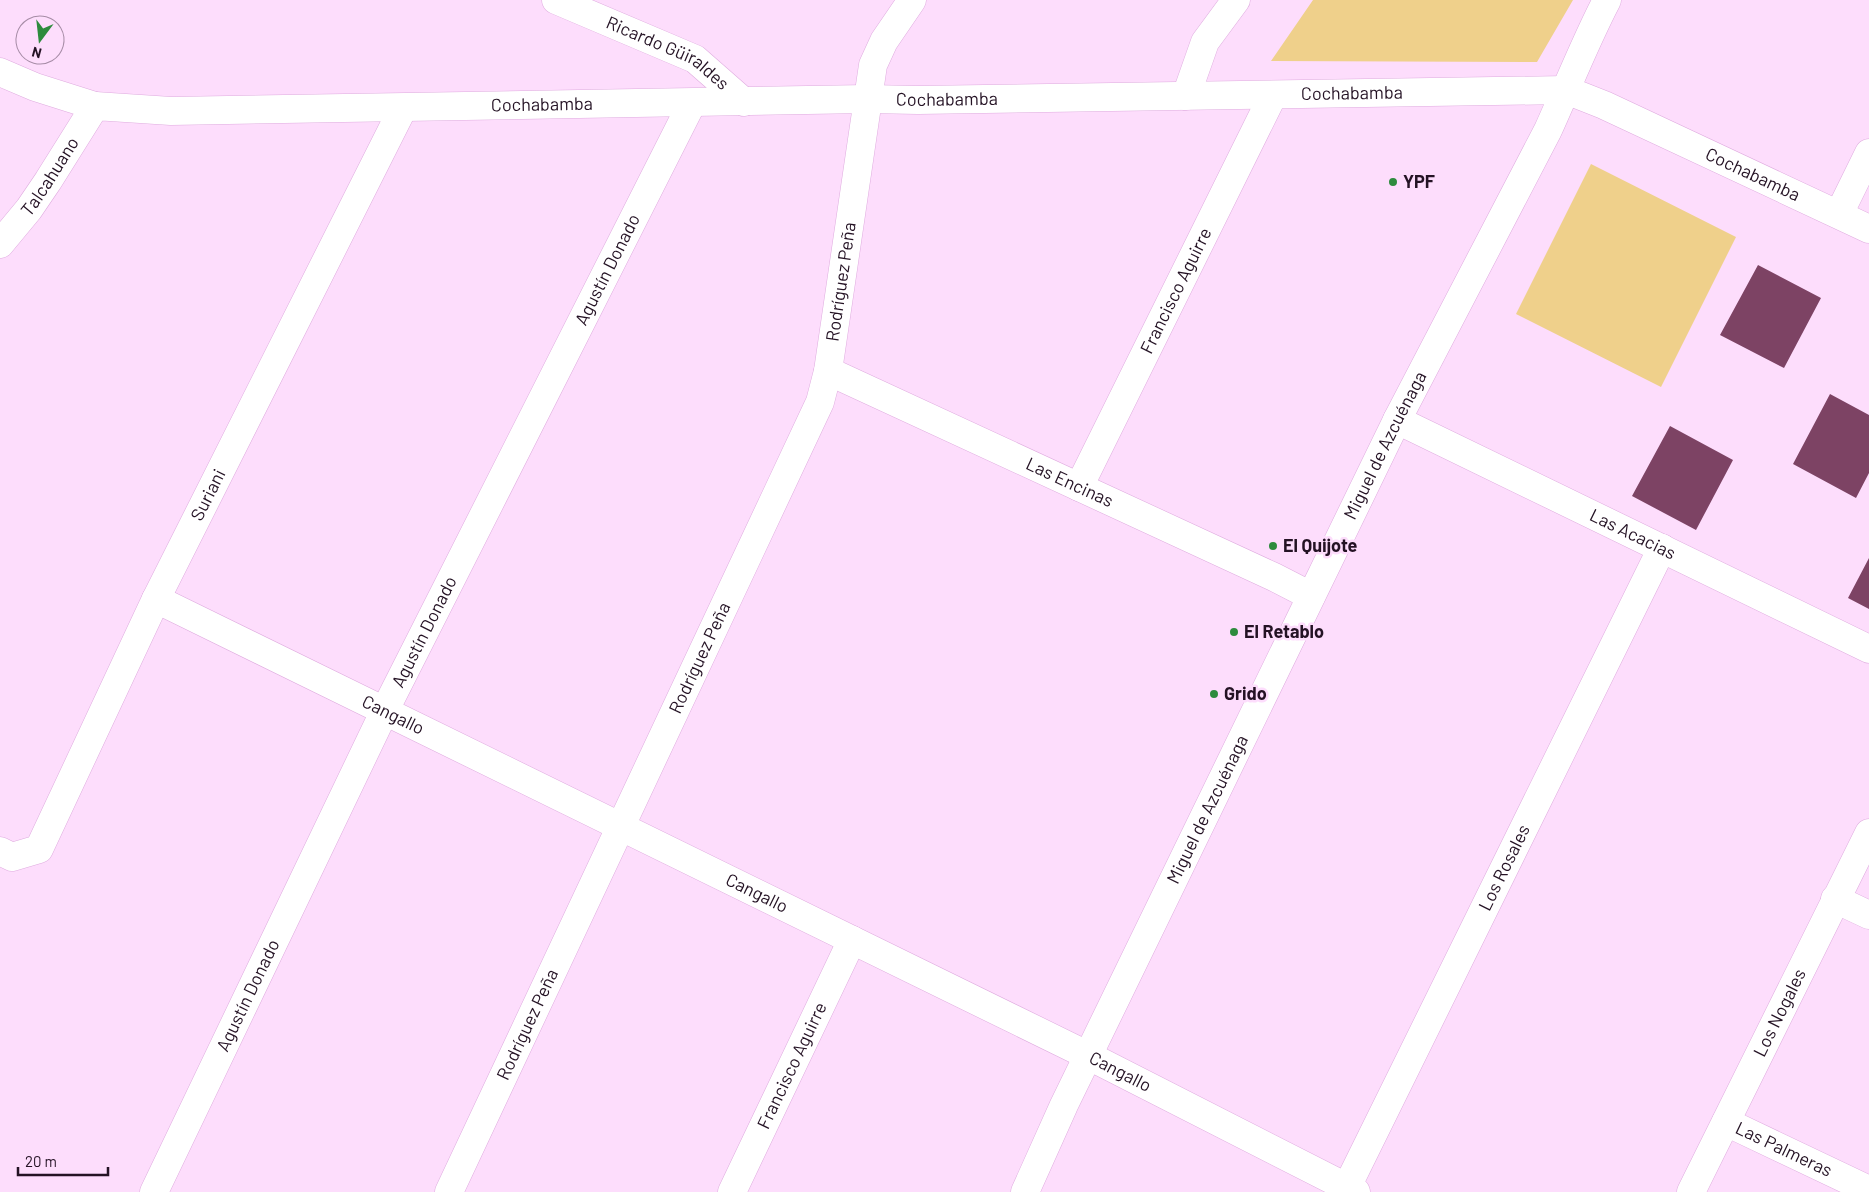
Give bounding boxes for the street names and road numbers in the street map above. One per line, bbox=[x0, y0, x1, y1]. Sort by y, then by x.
street label: Ricardo Güiraldes bbox=[603, 11, 734, 94]
street label: Cochabamba bbox=[1301, 81, 1403, 104]
street label: Cochabamba bbox=[896, 87, 998, 110]
street label: Cochabamba bbox=[491, 92, 593, 115]
street label: Talcahuano bbox=[16, 133, 83, 220]
street label: Cochabamba bbox=[1702, 142, 1804, 205]
street label: Agustín Donado bbox=[570, 210, 644, 328]
street label: Rodríguez Peña bbox=[820, 220, 860, 343]
street label: Francisco Aguirre bbox=[1135, 224, 1216, 357]
street label: Miguel de Azcuénaga bbox=[1338, 367, 1430, 523]
street label: Las Encinas bbox=[1023, 452, 1117, 511]
street label: Suriani bbox=[185, 465, 230, 524]
street label: Las Acacias bbox=[1587, 503, 1680, 564]
street label: Agustín Donado bbox=[386, 572, 461, 691]
street label: Rodríguez Peña bbox=[663, 598, 734, 717]
street label: Cangallo bbox=[359, 690, 428, 739]
street label: Miguel de Azcuénaga bbox=[1161, 731, 1252, 887]
street label: Los Rosales bbox=[1473, 821, 1534, 914]
street label: Cangallo bbox=[722, 868, 792, 917]
street label: Agustín Donado bbox=[211, 935, 284, 1055]
street label: Rodríguez Peña bbox=[491, 965, 562, 1083]
street label: Los Nogales bbox=[1748, 965, 1810, 1060]
street label: Francisco Aguirre bbox=[752, 998, 831, 1132]
street label: Cangallo bbox=[1086, 1046, 1155, 1096]
street label: Las Palmeras bbox=[1732, 1116, 1836, 1181]

